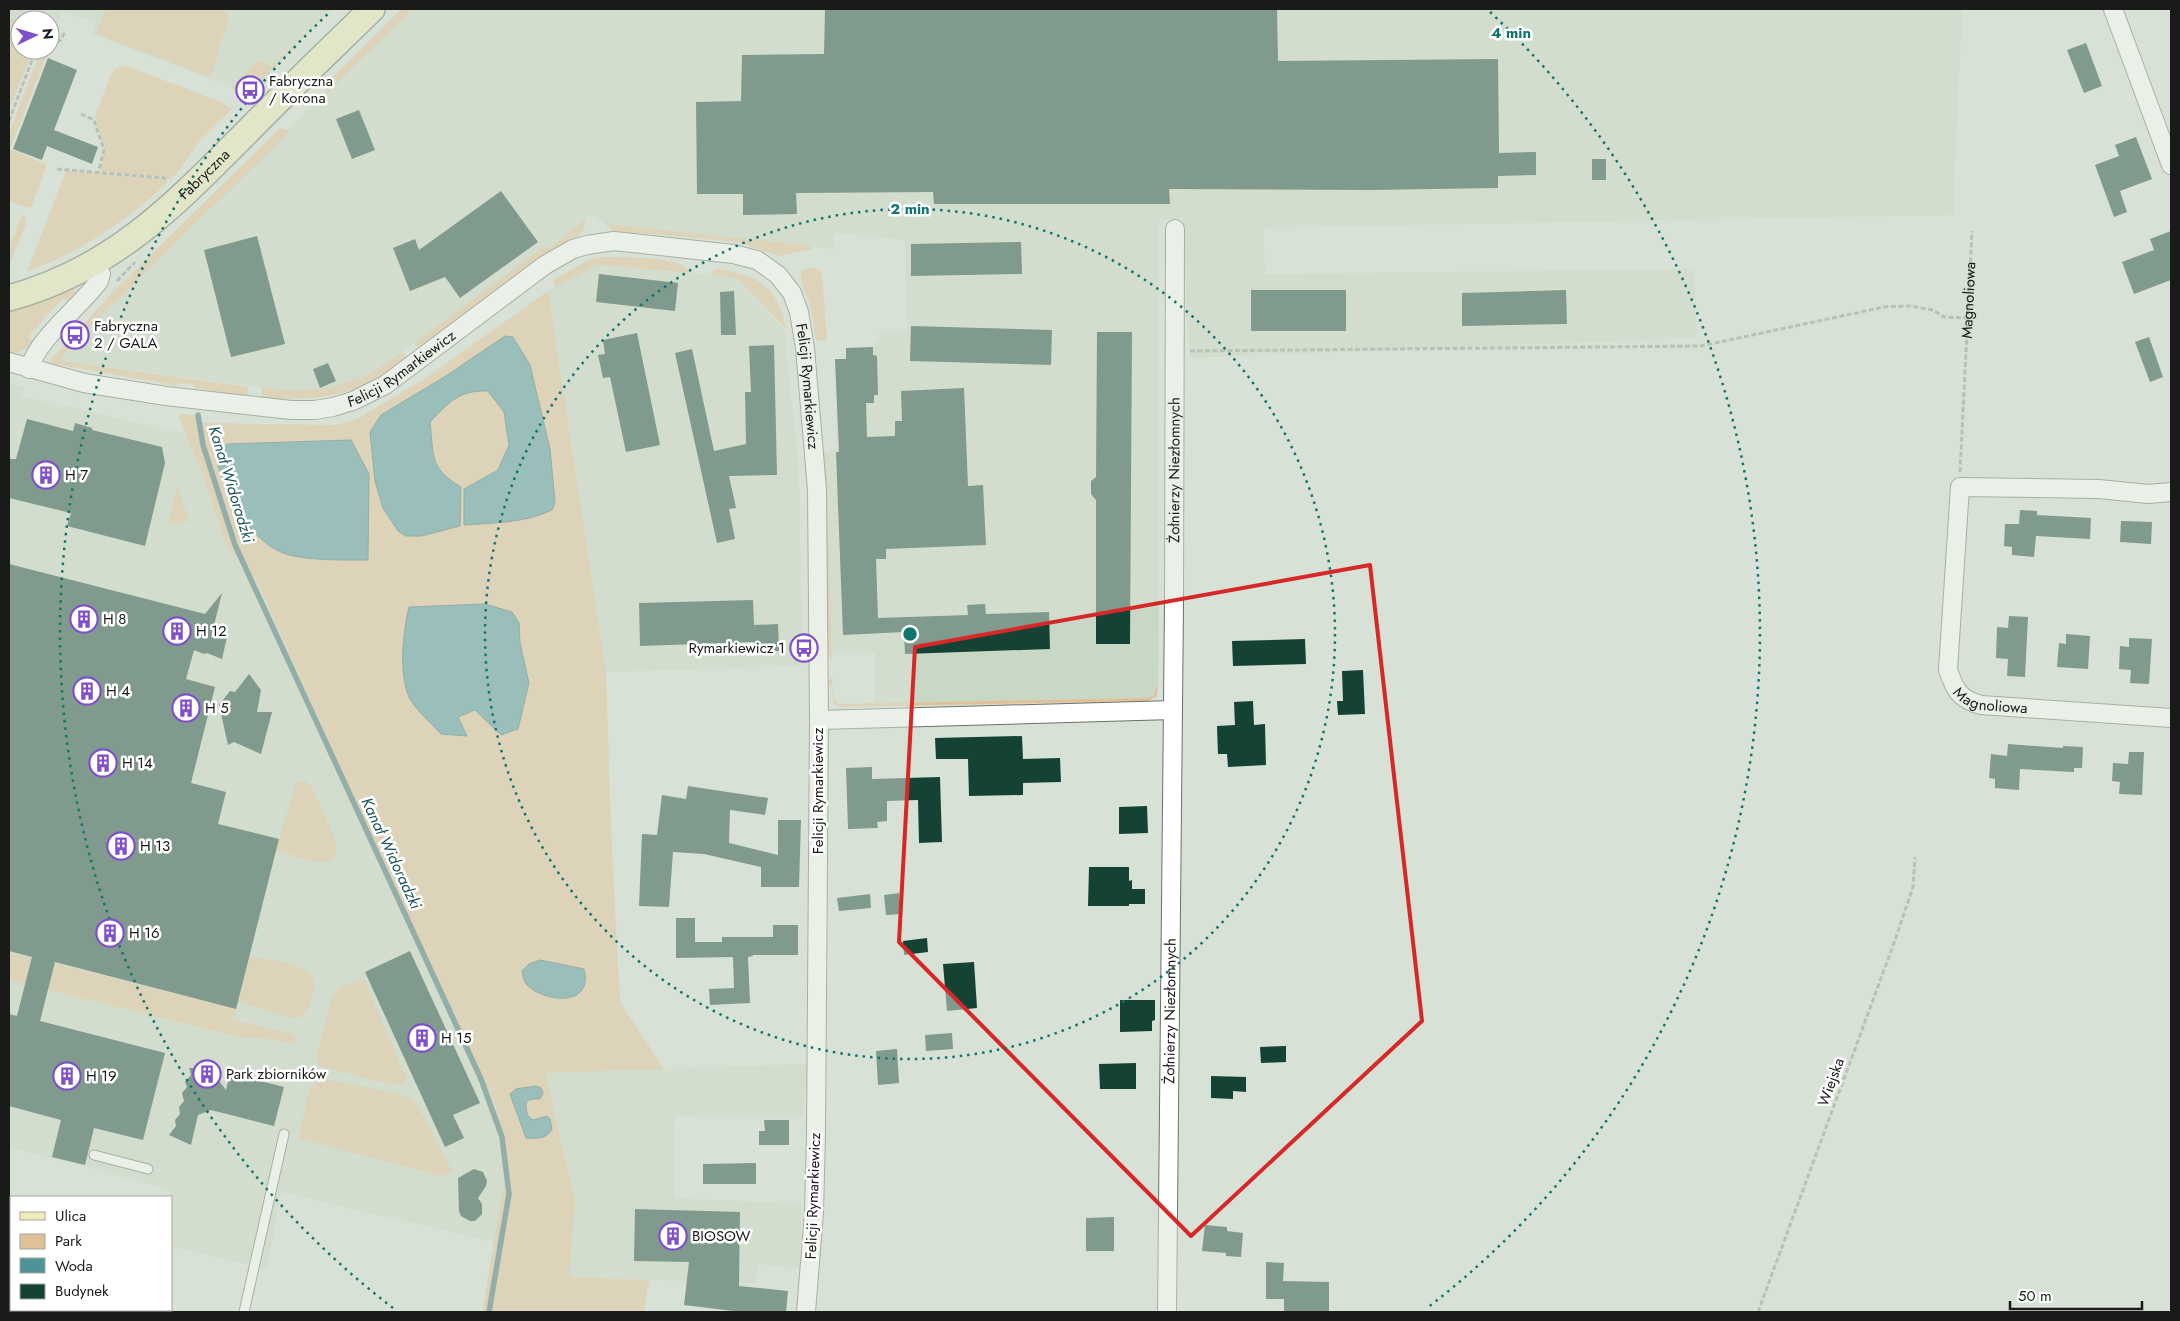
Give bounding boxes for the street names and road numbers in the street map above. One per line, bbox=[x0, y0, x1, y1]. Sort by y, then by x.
street label: Fabryczna bbox=[174, 144, 235, 205]
street label: Magnoliowa bbox=[1956, 261, 1981, 339]
street label: Felicji Rymarkiewicz bbox=[790, 322, 825, 451]
street label: Felicji Rymarkiewicz bbox=[345, 325, 460, 413]
street label: Żołnierzy Niezłomnych bbox=[1163, 397, 1186, 543]
street label: Magnoliowa bbox=[1948, 682, 2028, 719]
street label: Felicji Rymarkiewicz bbox=[807, 728, 829, 854]
street label: Żołnierzy Niezłomnych bbox=[1158, 938, 1182, 1084]
street label: Wiejska bbox=[1812, 1055, 1850, 1109]
street label: Felicji Rymarkiewicz bbox=[800, 1132, 826, 1260]

